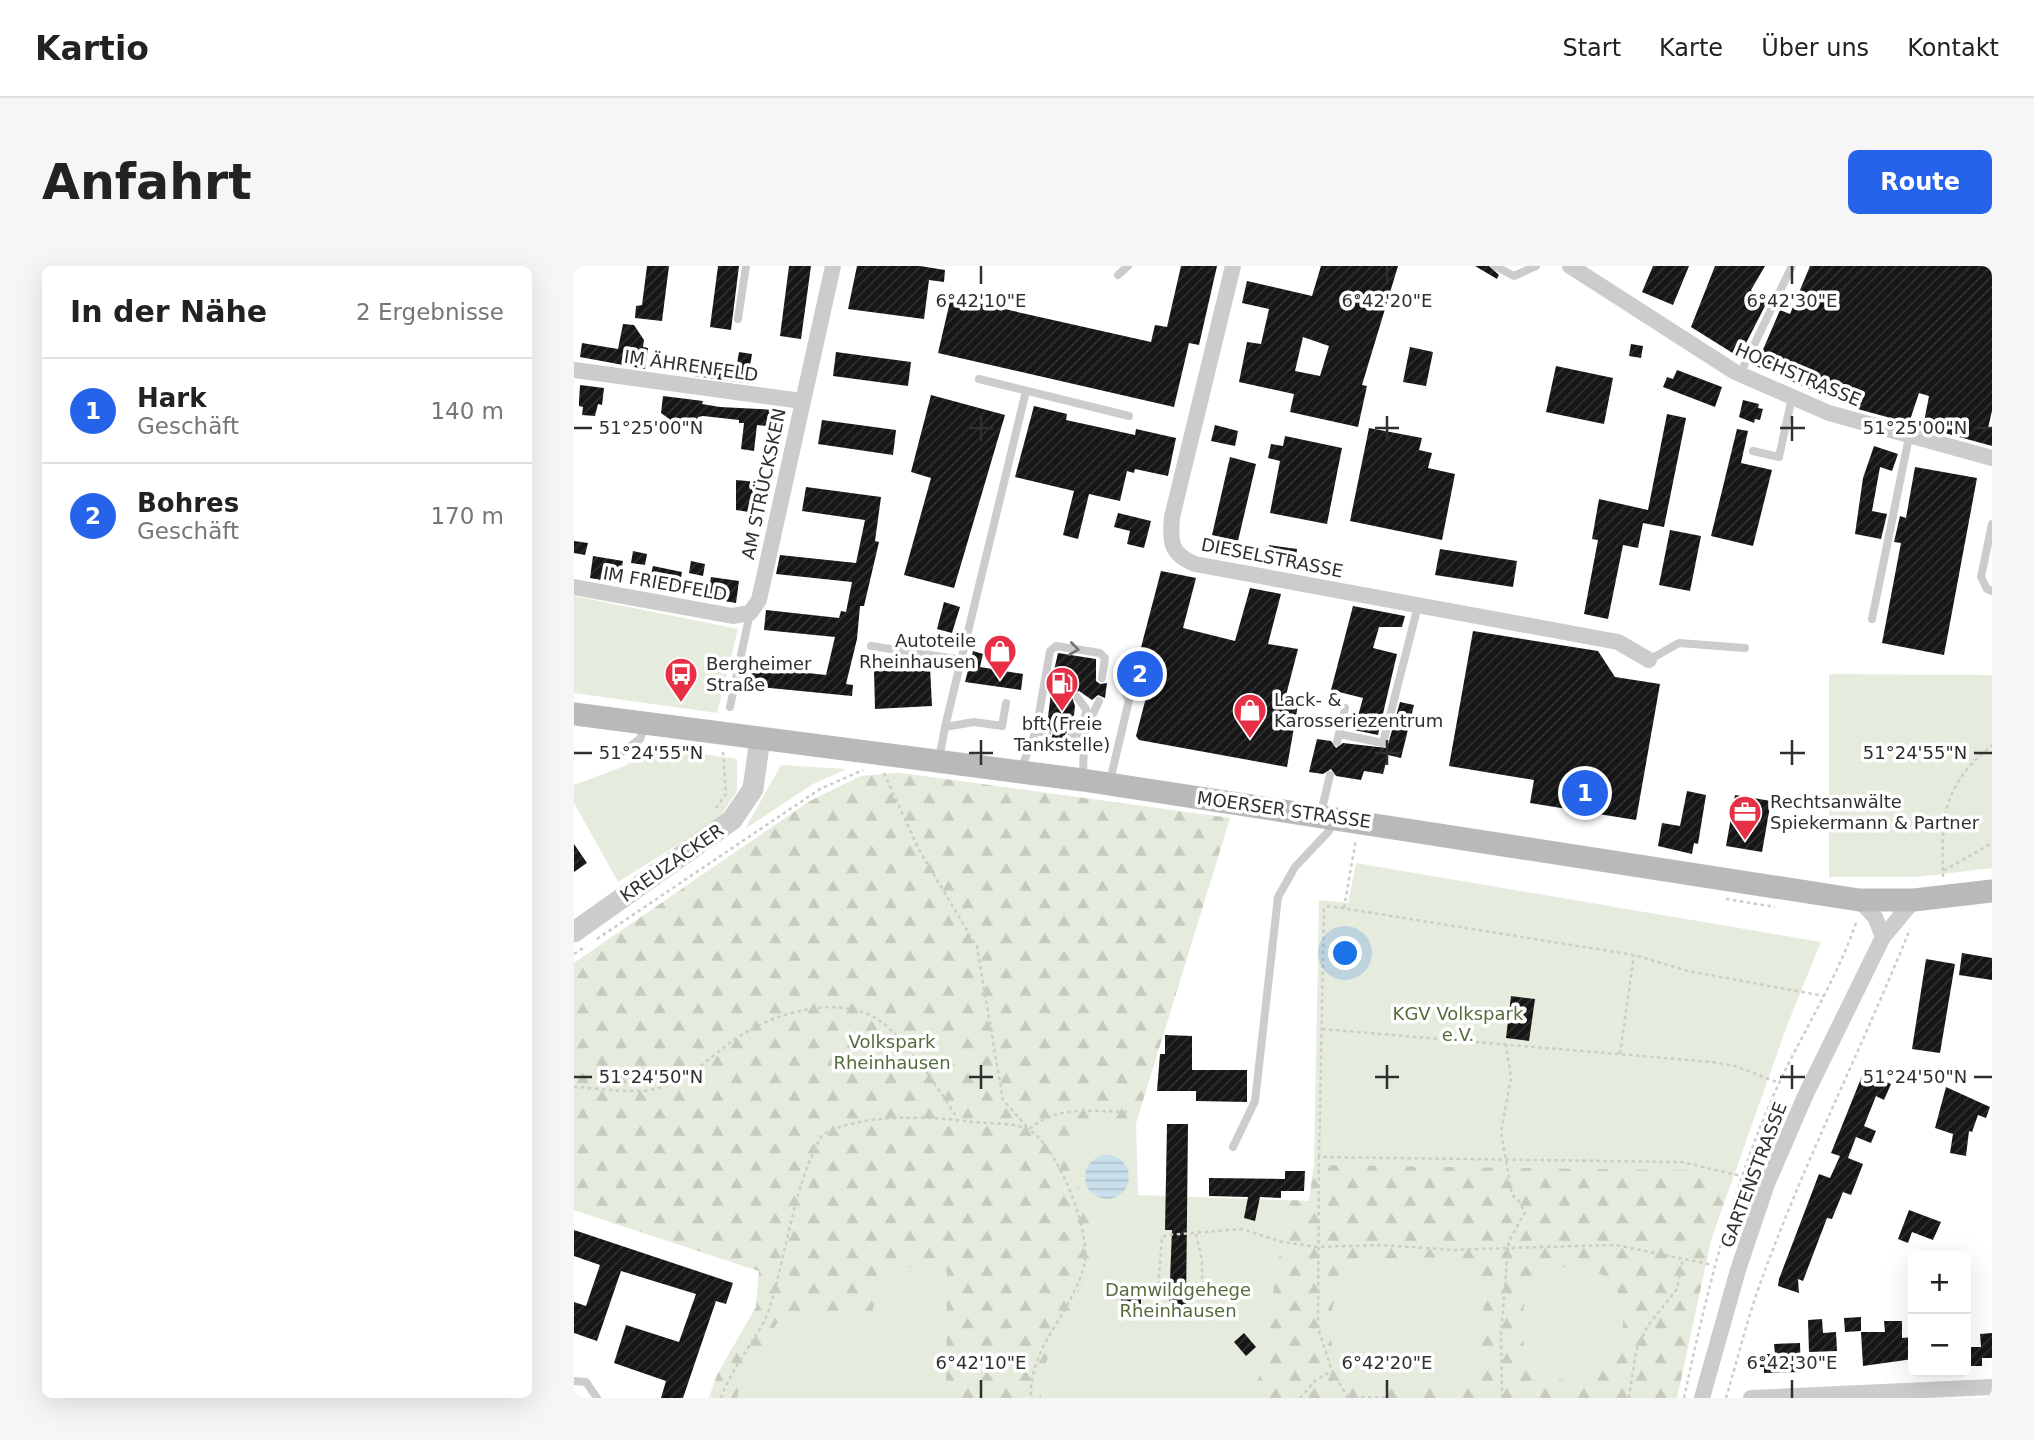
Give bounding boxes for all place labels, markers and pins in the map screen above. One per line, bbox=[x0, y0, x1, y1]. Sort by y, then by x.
place label: Autoteile Rheinhausen bbox=[859, 630, 976, 672]
shop icon: Autoteile Rheinhausen bbox=[981, 632, 1019, 681]
pin: 2 bbox=[1117, 648, 1163, 700]
place label: Bergheimer Straße bbox=[706, 653, 812, 695]
bus stop icon: Bergheimer Straße bbox=[662, 655, 700, 704]
fuel station icon: bft (Freie Tankstelle) bbox=[1043, 664, 1081, 713]
place label: Lack- & Karosseriezentrum bbox=[1274, 689, 1443, 731]
shop icon: Lack- & Karosseriezentrum bbox=[1231, 691, 1269, 740]
place label: bft (Freie Tankstelle) bbox=[1013, 713, 1110, 755]
pin: 1 bbox=[1562, 767, 1608, 819]
place label: Rechtsanwälte Spiekermann & Partner bbox=[1770, 791, 1980, 833]
office icon: Rechtsanwälte Spiekermann & Partner bbox=[1726, 793, 1764, 842]

